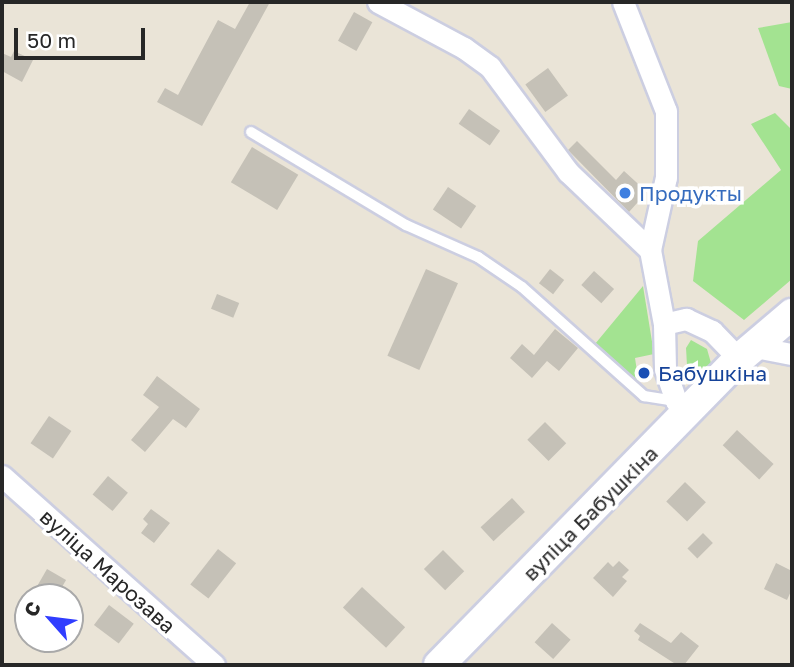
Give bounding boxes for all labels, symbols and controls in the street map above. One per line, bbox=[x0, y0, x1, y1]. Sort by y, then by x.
scale bar bbox=[18, 14, 149, 58]
text: 50 m bbox=[27, 27, 76, 53]
place label: Продукты bbox=[639, 180, 742, 206]
marker: Продукты bbox=[617, 185, 633, 201]
place label: Бабушкіна bbox=[658, 360, 767, 386]
marker: Бабушкіна bbox=[636, 365, 652, 381]
street label: вуліца Бабушкіна bbox=[517, 440, 663, 586]
street label: вуліца Марозава bbox=[35, 504, 181, 638]
north arrow bbox=[14, 583, 84, 653]
text: С bbox=[18, 597, 45, 620]

